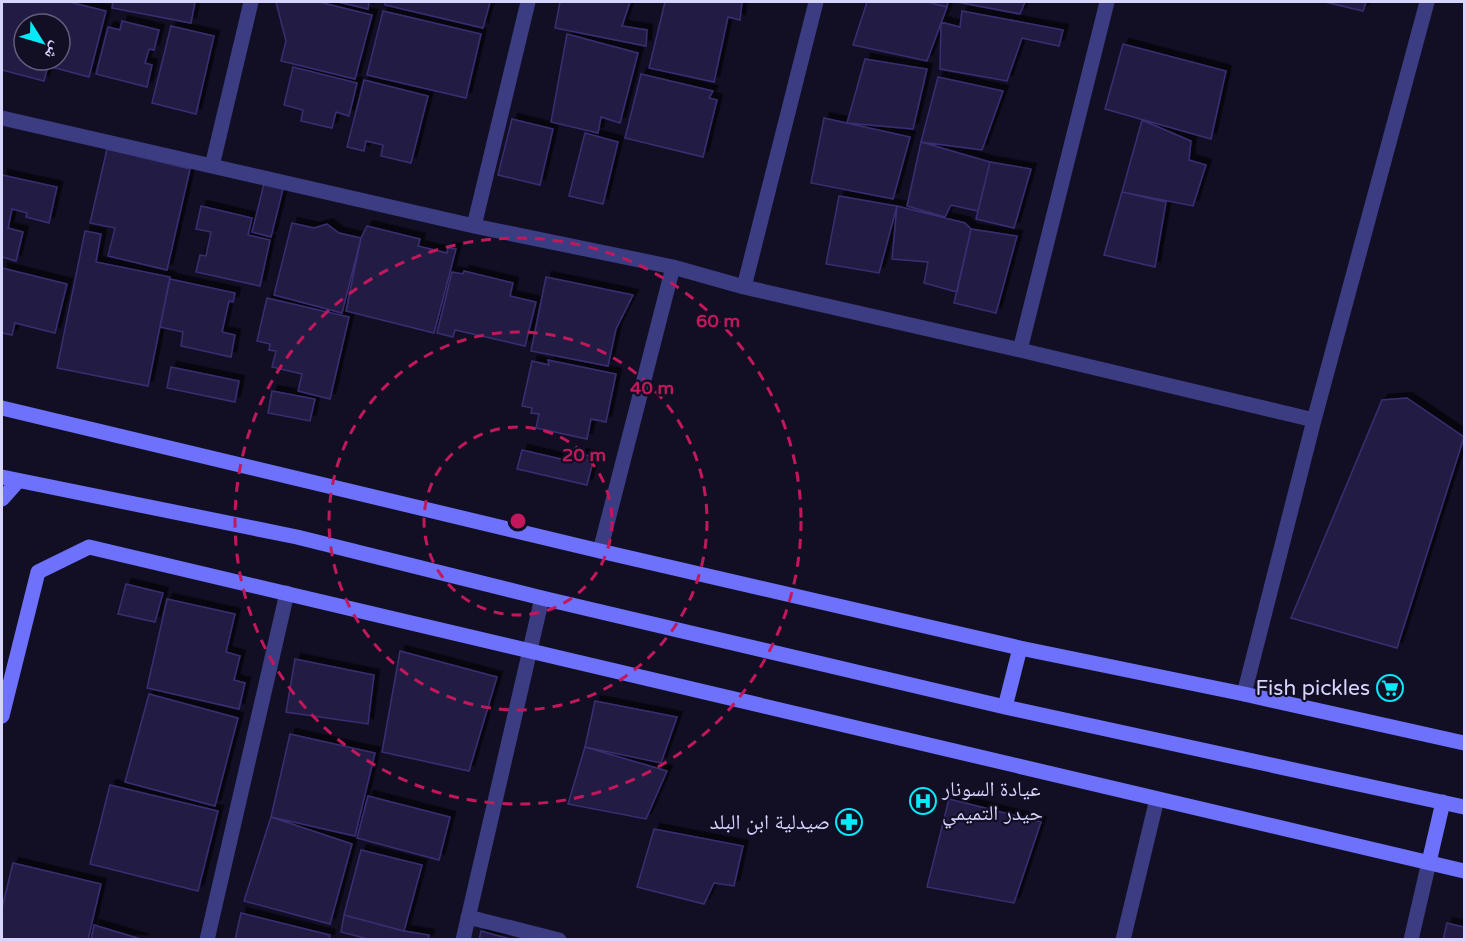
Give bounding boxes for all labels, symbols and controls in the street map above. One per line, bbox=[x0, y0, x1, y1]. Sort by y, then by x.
north arrow bbox=[12, 12, 72, 72]
text: ش bbox=[40, 38, 66, 63]
text: 60 m bbox=[696, 310, 740, 332]
text: 40 m bbox=[630, 377, 674, 399]
text: 20 m bbox=[562, 444, 606, 466]
centre of rings bbox=[508, 511, 528, 531]
supermarket icon: Fish pickles bbox=[1375, 673, 1405, 703]
place label: Fish pickles bbox=[1256, 676, 1370, 701]
place label: عيادة السونار حيدر التميمي bbox=[941, 777, 1043, 829]
hospital icon: عيادة السونار حيدر التميمي bbox=[908, 786, 938, 816]
pharmacy icon: صيدلية ابن البلد bbox=[834, 807, 864, 837]
place label: صيدلية ابن البلد bbox=[710, 810, 830, 835]

